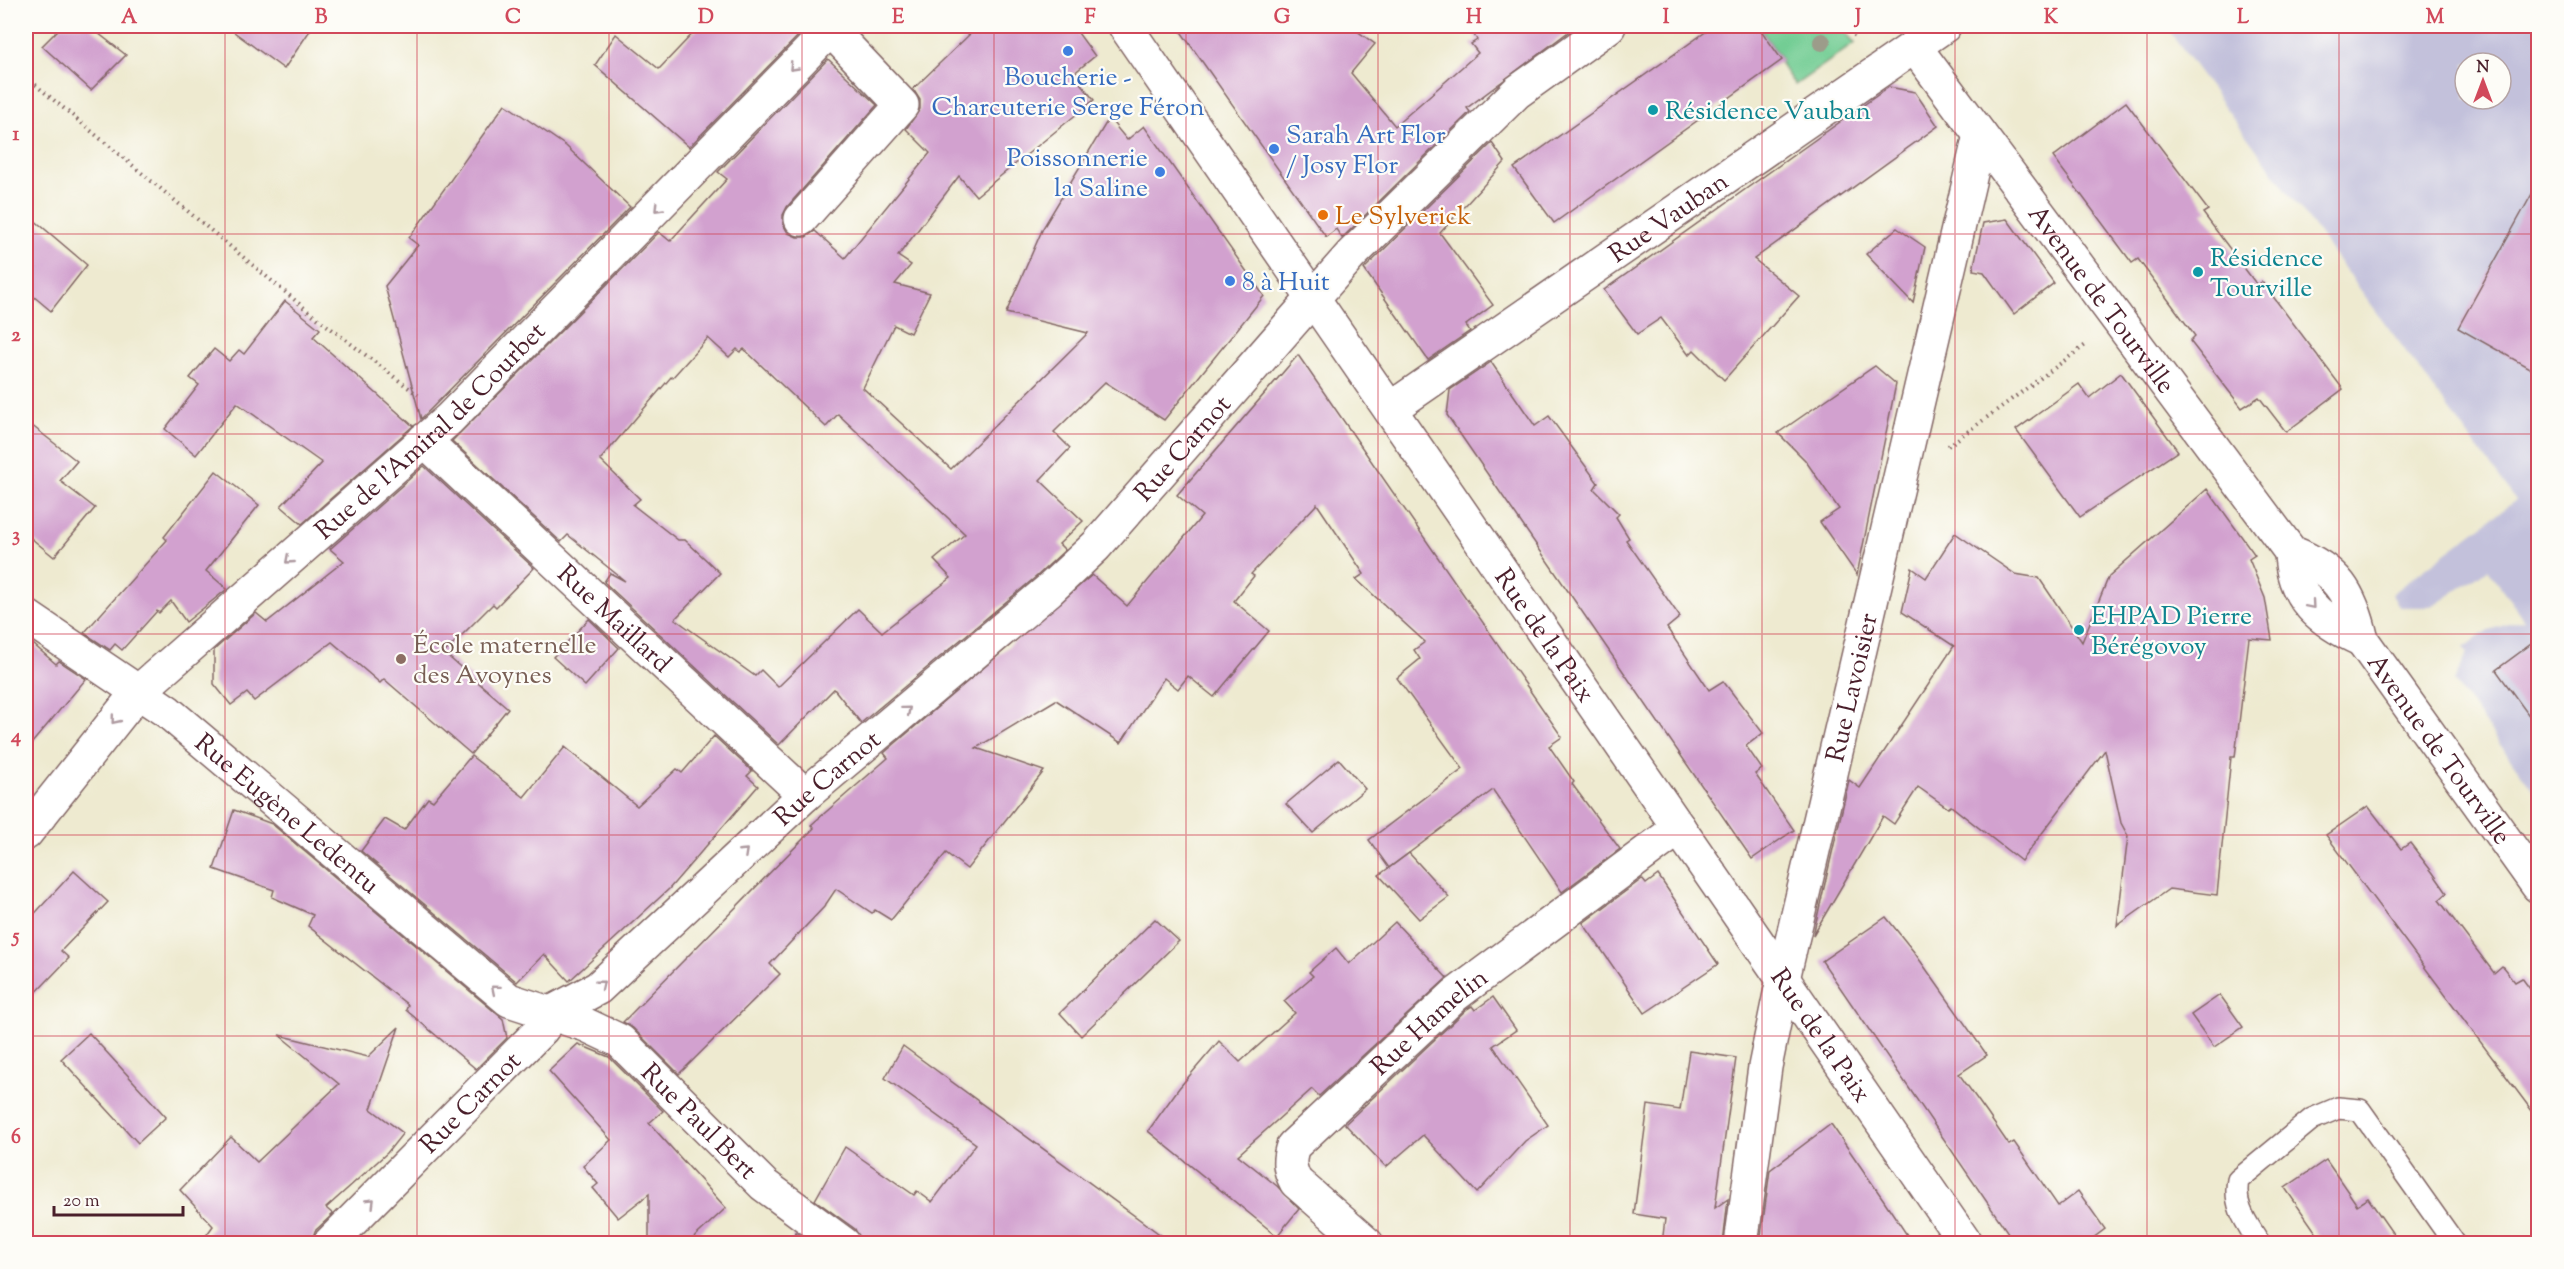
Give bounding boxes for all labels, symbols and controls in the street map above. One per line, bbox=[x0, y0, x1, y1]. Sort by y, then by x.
text: A bbox=[121, 4, 138, 33]
text: B bbox=[315, 4, 328, 33]
text: C bbox=[505, 4, 521, 33]
text: D bbox=[698, 4, 714, 33]
text: E bbox=[892, 4, 905, 33]
text: F bbox=[1084, 4, 1096, 33]
text: G bbox=[1274, 4, 1291, 33]
text: H bbox=[1466, 4, 1482, 33]
text: I bbox=[1663, 4, 1670, 33]
text: J bbox=[1853, 4, 1861, 33]
text: K bbox=[2044, 4, 2059, 33]
text: L bbox=[2237, 4, 2250, 33]
text: M bbox=[2426, 4, 2445, 33]
marker: Boucherie - Charcuterie Serge Féron bbox=[1061, 44, 1075, 58]
north arrow bbox=[2453, 51, 2513, 111]
text: N bbox=[2477, 57, 2490, 80]
one-way arrow bbox=[790, 60, 801, 71]
place label: Boucherie - Charcuterie Serge Féron bbox=[931, 60, 1205, 127]
place label: Résidence Vauban bbox=[1665, 94, 1871, 131]
marker: Résidence Vauban bbox=[1646, 103, 1660, 117]
place label: Sarah Art Flor / Josy Flor bbox=[1286, 118, 1446, 185]
text: 1 bbox=[13, 121, 20, 150]
place label: Poissonnerie la Saline bbox=[1006, 141, 1148, 208]
marker: Sarah Art Flor / Josy Flor bbox=[1267, 142, 1281, 156]
street label: Rue Vauban bbox=[1602, 164, 1737, 273]
marker: Poissonnerie la Saline bbox=[1153, 165, 1167, 179]
street label: Avenue de Tourville bbox=[2018, 198, 2183, 402]
place label: Le Sylverick bbox=[1335, 199, 1471, 236]
one-way arrow bbox=[654, 200, 665, 211]
marker: Le Sylverick bbox=[1316, 208, 1330, 222]
place label: Résidence Tourville bbox=[2210, 241, 2323, 308]
place label: 8 à Huit bbox=[1242, 265, 1330, 302]
marker: Résidence Tourville bbox=[2191, 265, 2205, 279]
marker: 8 à Huit bbox=[1223, 274, 1237, 288]
street label: Rue de l'Amiral de Courbet bbox=[308, 315, 555, 550]
text: 2 bbox=[11, 322, 21, 351]
street label: Rue Carnot bbox=[1127, 388, 1241, 511]
text: 3 bbox=[12, 522, 20, 551]
one-way arrow bbox=[285, 553, 296, 564]
street label: Rue Maillard bbox=[548, 557, 679, 683]
street label: Rue de la Paix bbox=[1484, 562, 1603, 711]
one-way arrow bbox=[2304, 598, 2315, 609]
place label: EHPAD Pierre Bérégovoy bbox=[2091, 599, 2252, 666]
street label: Rue Lavoisier bbox=[1818, 610, 1889, 766]
marker: EHPAD Pierre Bérégovoy bbox=[2072, 623, 2086, 637]
place label: École maternelle des Avoynes bbox=[413, 628, 597, 695]
street label: Avenue de Tourville bbox=[2357, 647, 2519, 853]
marker: École maternelle des Avoynes bbox=[394, 652, 408, 666]
one-way arrow bbox=[900, 706, 911, 717]
one-way arrow bbox=[111, 713, 122, 724]
text: 4 bbox=[10, 723, 21, 752]
street label: Rue Carnot bbox=[767, 723, 890, 836]
street label: Rue Eugène Ledentu bbox=[185, 726, 387, 904]
one-way arrow bbox=[737, 848, 748, 859]
text: 5 bbox=[11, 923, 20, 952]
street label: Rue Hamelin bbox=[1363, 961, 1496, 1086]
street label: Rue de la Paix bbox=[1760, 962, 1879, 1111]
one-way arrow bbox=[594, 981, 605, 992]
one-way arrow bbox=[491, 985, 502, 996]
street label: Rue Carnot bbox=[412, 1044, 531, 1163]
street label: Rue Paul Bert bbox=[631, 1056, 765, 1189]
text: 6 bbox=[11, 1124, 21, 1153]
scale bar bbox=[54, 1179, 183, 1217]
text: 20 m bbox=[63, 1189, 100, 1215]
one-way arrow bbox=[363, 1199, 374, 1210]

